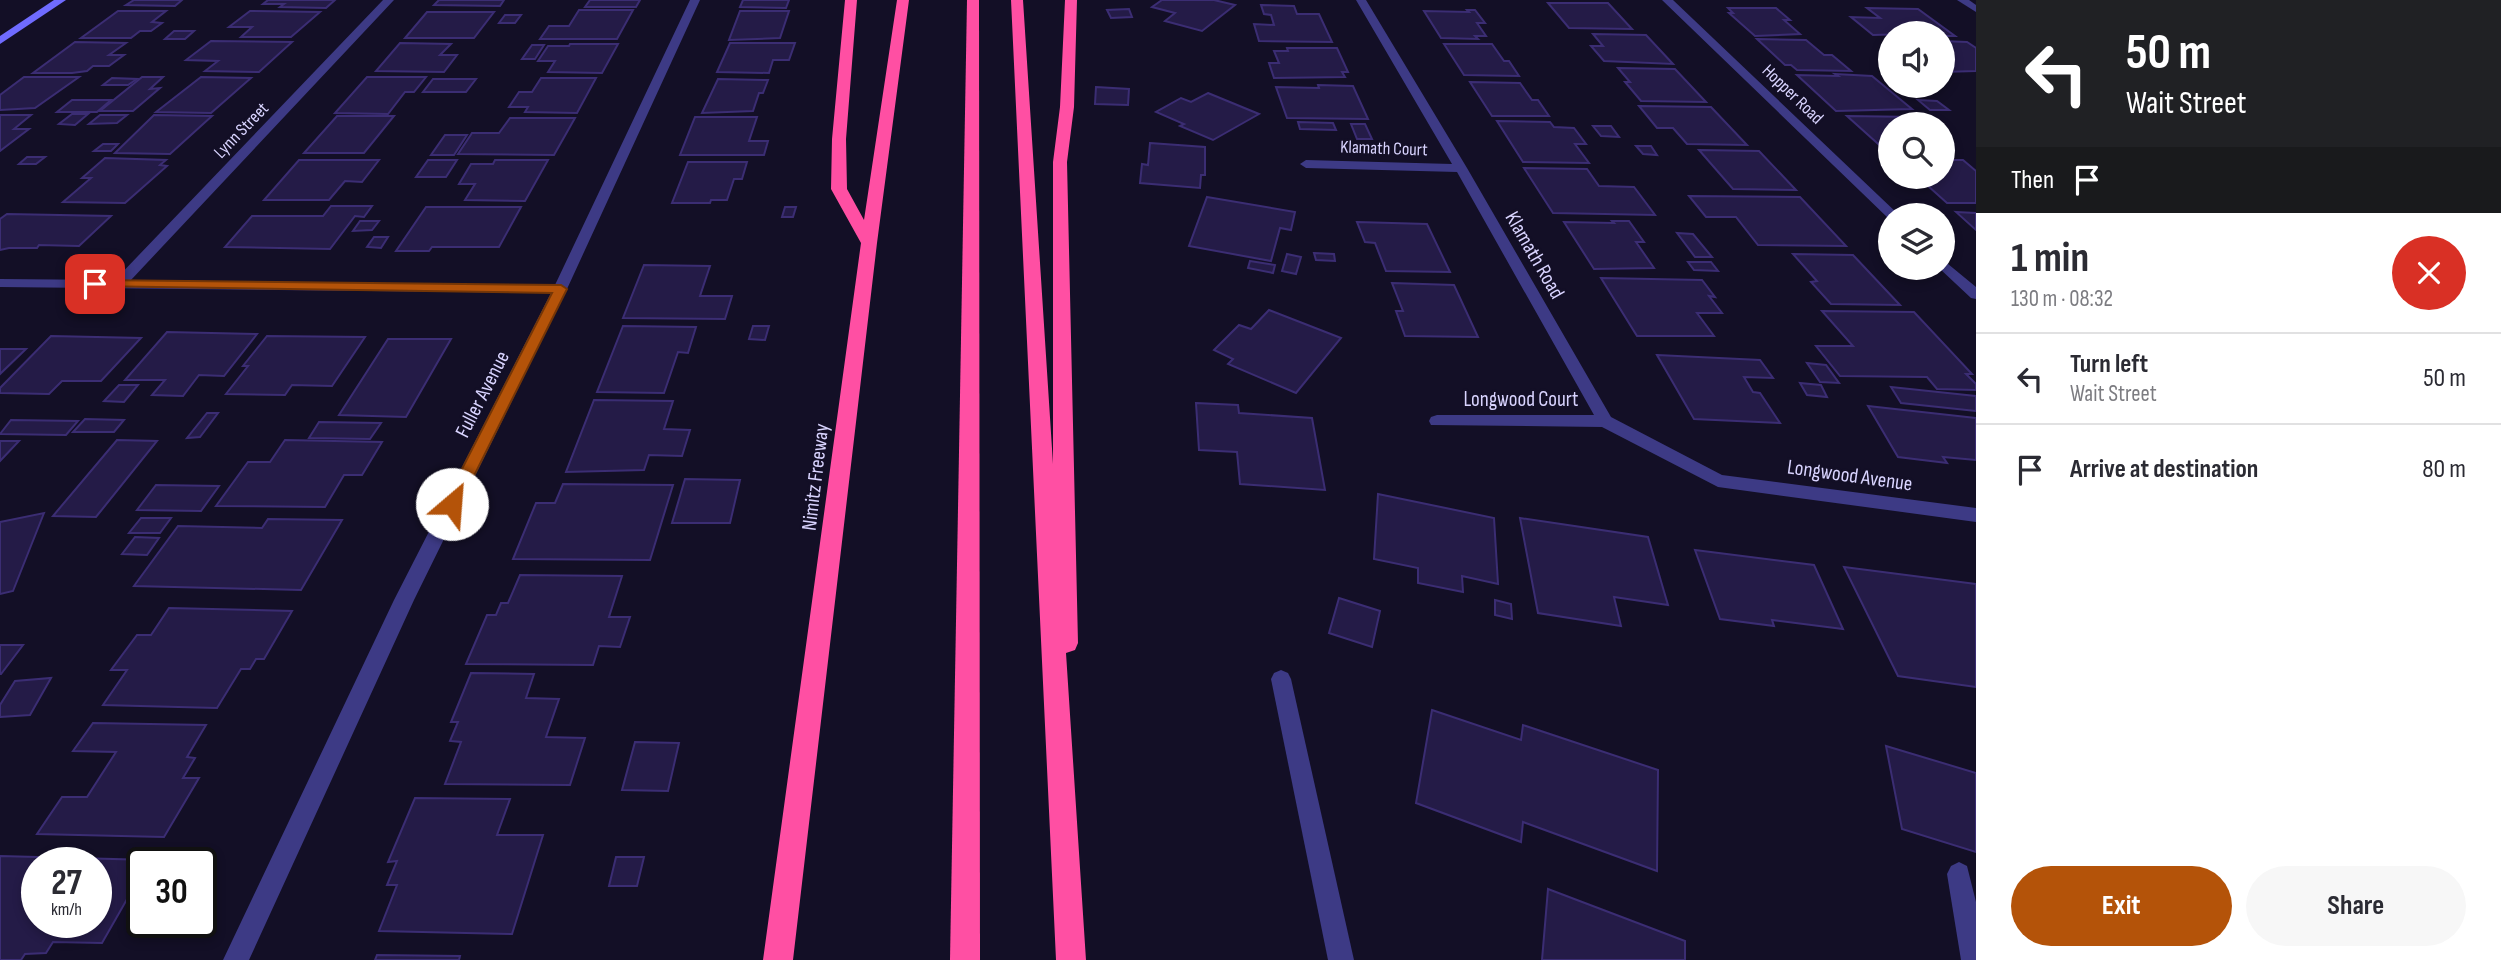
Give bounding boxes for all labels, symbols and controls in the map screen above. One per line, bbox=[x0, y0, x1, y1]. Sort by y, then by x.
map controls bbox=[1878, 21, 1955, 280]
button: sound bbox=[1878, 21, 1955, 98]
text: 50 m bbox=[2126, 24, 2211, 83]
icon: left bbox=[2011, 28, 2102, 119]
street label: Hopper Road bbox=[1758, 60, 1828, 129]
text: Wait Street bbox=[2126, 84, 2247, 123]
street label: Lynn Street bbox=[210, 98, 273, 163]
button: search bbox=[1878, 112, 1955, 189]
street label: Klamath Court bbox=[1340, 136, 1429, 161]
icon: arrive bbox=[2068, 161, 2106, 199]
text: Then bbox=[2011, 165, 2054, 196]
button: layers bbox=[1878, 203, 1955, 280]
street label: Klamath Road bbox=[1500, 207, 1570, 303]
text: 1 min bbox=[2011, 233, 2089, 284]
button: close bbox=[2392, 236, 2466, 310]
pin bbox=[65, 254, 125, 314]
icon: arrive bbox=[76, 265, 114, 303]
text: 130 m · 08:32 bbox=[2011, 285, 2113, 313]
street label: Fuller Avenue bbox=[450, 347, 515, 442]
text: Turn left bbox=[2070, 349, 2148, 380]
icon: left bbox=[2011, 360, 2049, 398]
text: 50 m bbox=[2423, 363, 2466, 394]
text: Wait Street bbox=[2070, 380, 2157, 408]
street label: Longwood Court bbox=[1464, 387, 1578, 412]
street label: Nimitz Freeway bbox=[797, 422, 834, 532]
icon: arrive bbox=[2011, 451, 2049, 489]
street label: Longwood Avenue bbox=[1786, 454, 1914, 497]
text: Arrive at destination bbox=[2070, 454, 2258, 485]
text: 80 m bbox=[2422, 454, 2466, 485]
position arrow bbox=[415, 467, 489, 541]
speed limit sign: 30 bbox=[126, 847, 217, 938]
text: 27 bbox=[51, 862, 82, 905]
button: Exit bbox=[2011, 866, 2232, 946]
button: Share bbox=[2246, 866, 2466, 946]
text: km/h bbox=[51, 899, 82, 920]

